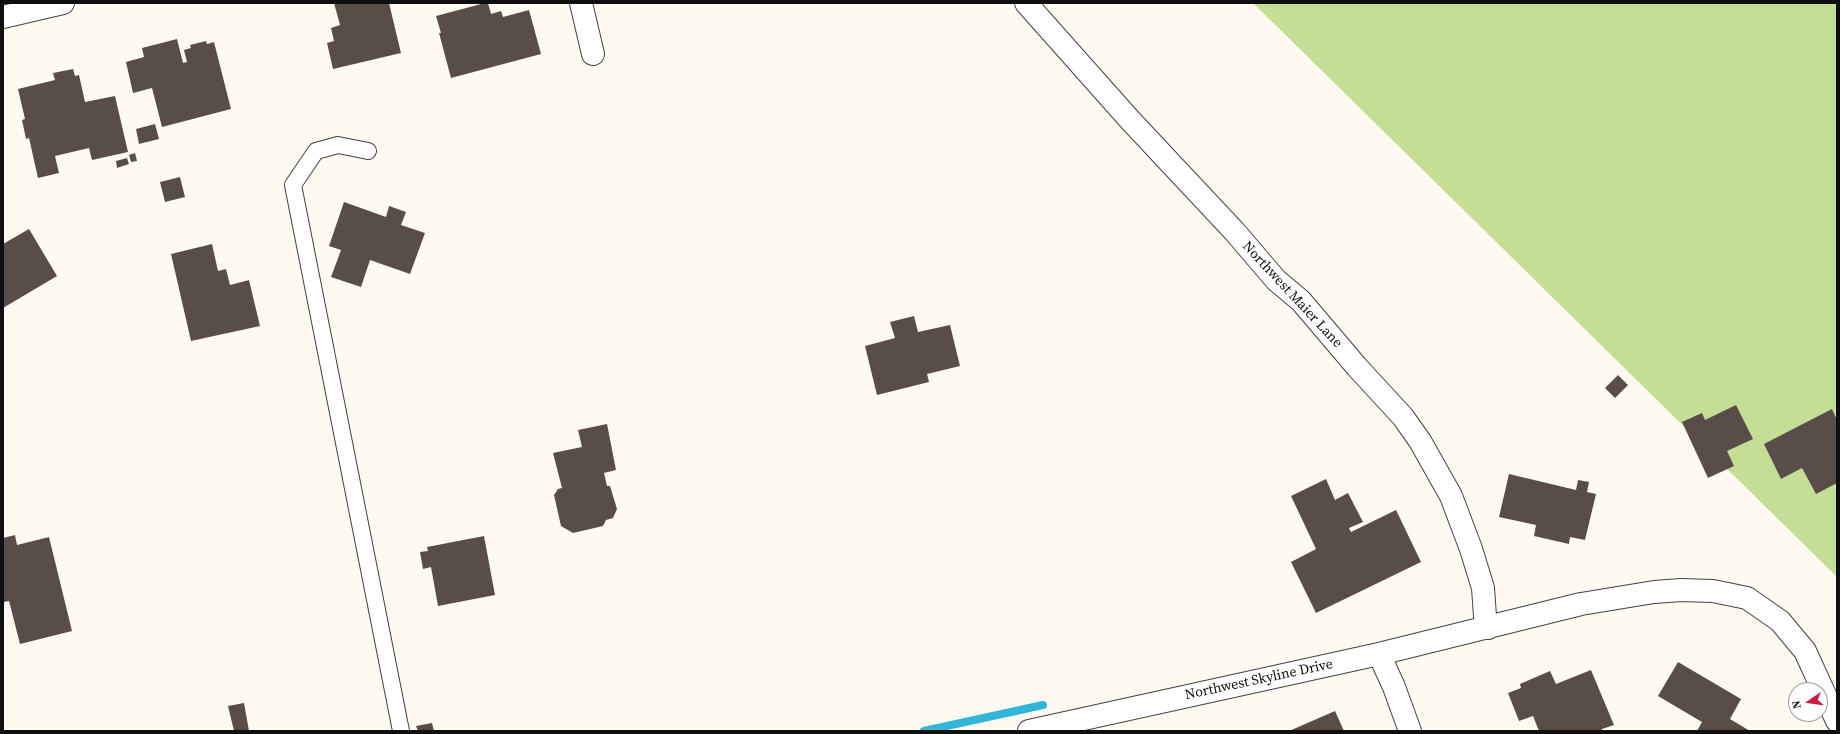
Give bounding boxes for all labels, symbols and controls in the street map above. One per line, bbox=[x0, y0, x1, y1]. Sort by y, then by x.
street label: Northwest Maier Lane bbox=[1238, 238, 1346, 352]
street label: Northwest Skyline Drive bbox=[1184, 656, 1334, 704]
north arrow bbox=[1788, 682, 1828, 722]
text: N bbox=[1789, 699, 1805, 710]

